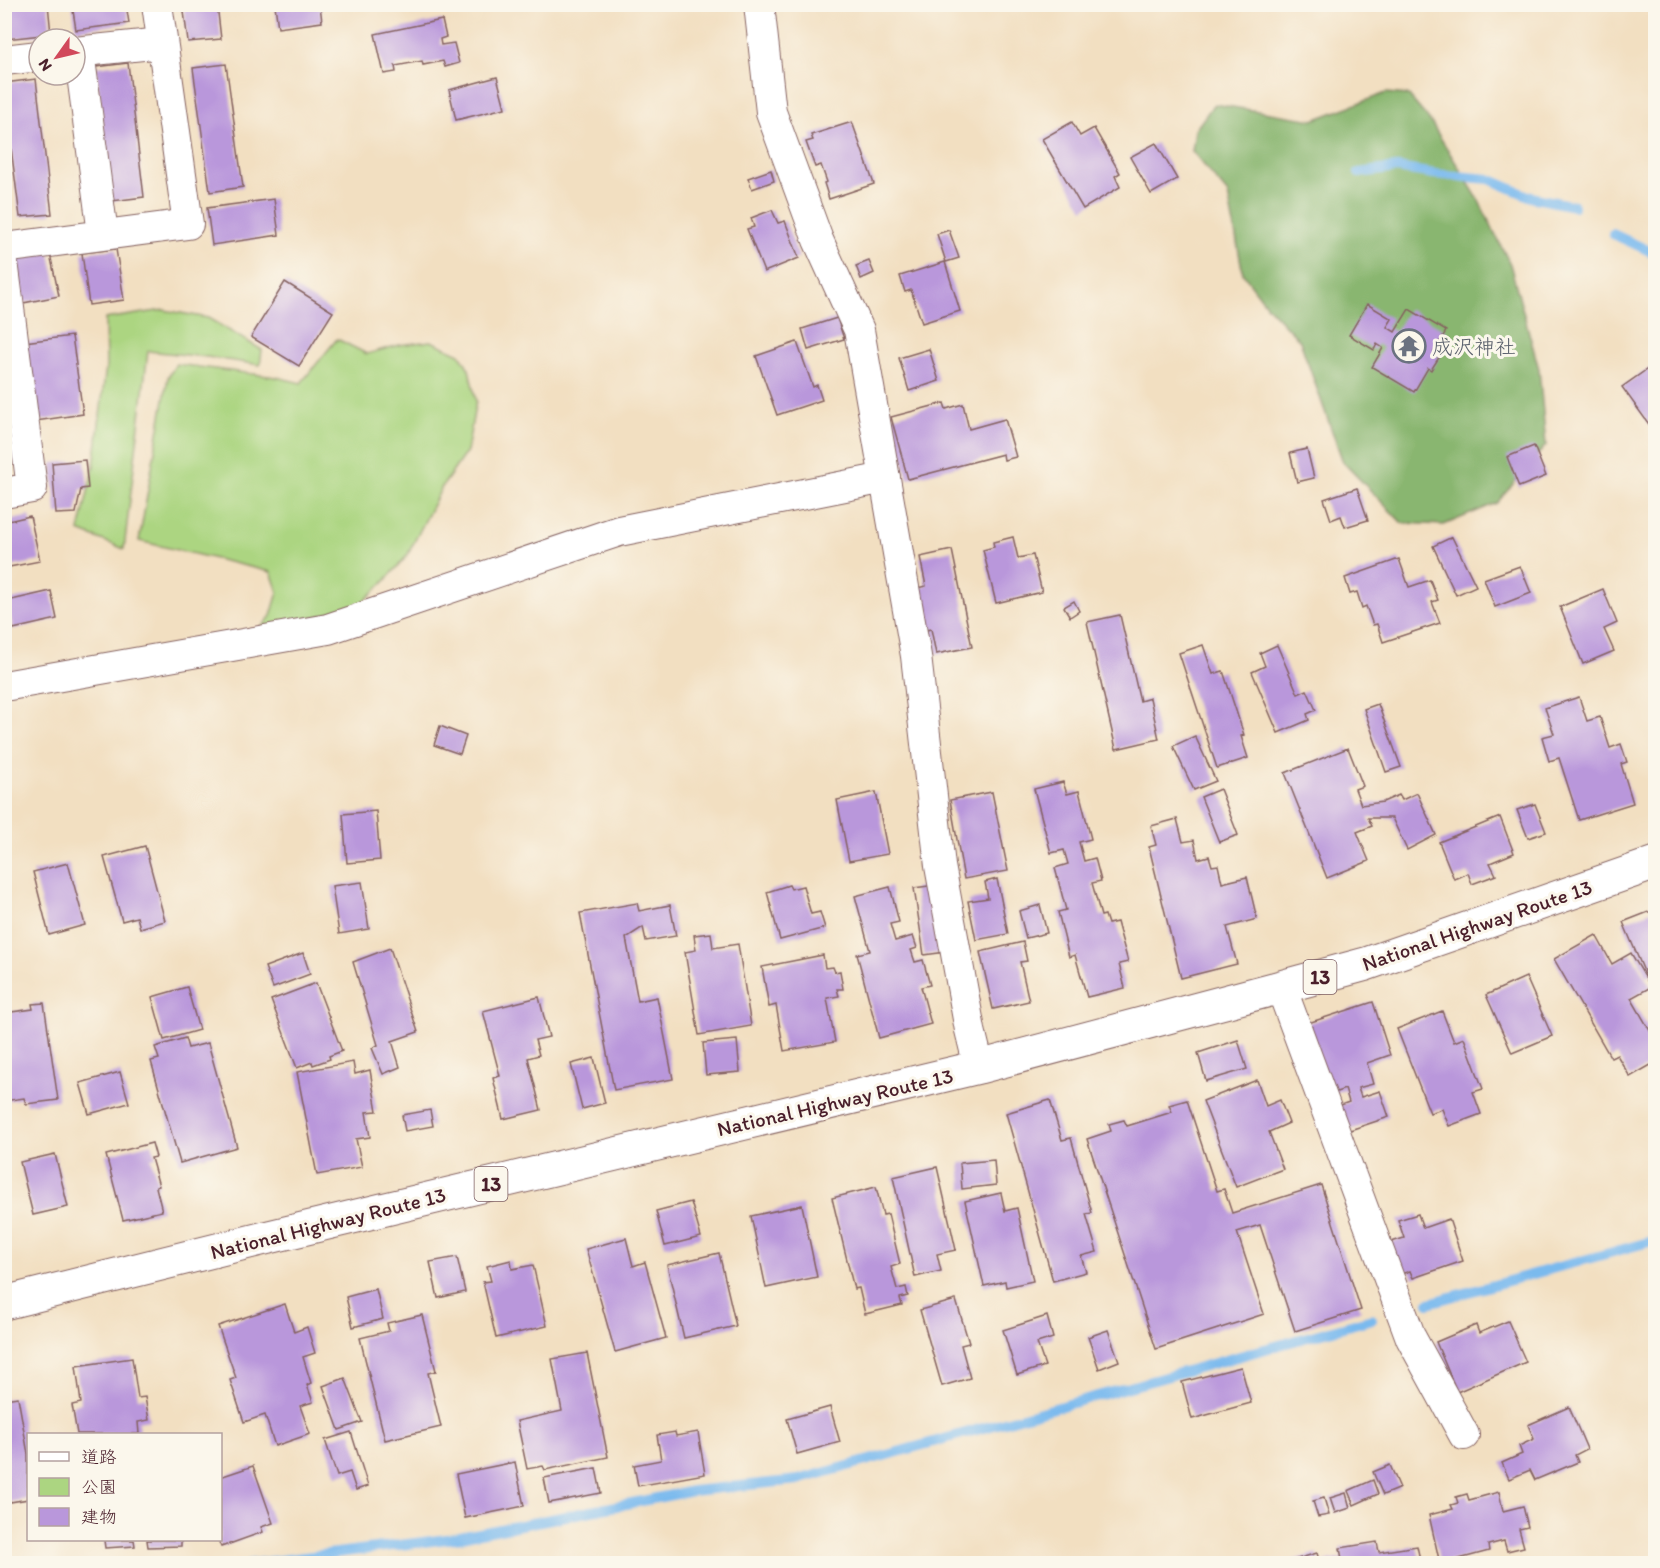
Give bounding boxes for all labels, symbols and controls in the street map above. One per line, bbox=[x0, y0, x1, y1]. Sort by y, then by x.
north arrow bbox=[27, 27, 87, 87]
text: N bbox=[34, 55, 56, 75]
temple icon: 成沢神社 bbox=[1391, 328, 1427, 364]
place label: 成沢神社 bbox=[1432, 334, 1516, 359]
street label: National Highway Route 13 bbox=[1359, 874, 1595, 976]
road number: 13 bbox=[1304, 960, 1336, 994]
street label: National Highway Route 13 bbox=[714, 1063, 956, 1141]
road number: 13 bbox=[474, 1167, 508, 1201]
street label: National Highway Route 13 bbox=[208, 1182, 448, 1264]
legend bbox=[27, 1433, 222, 1541]
text: 道路 bbox=[81, 1446, 117, 1468]
text: 公園 bbox=[81, 1476, 117, 1498]
text: 建物 bbox=[81, 1506, 117, 1528]

